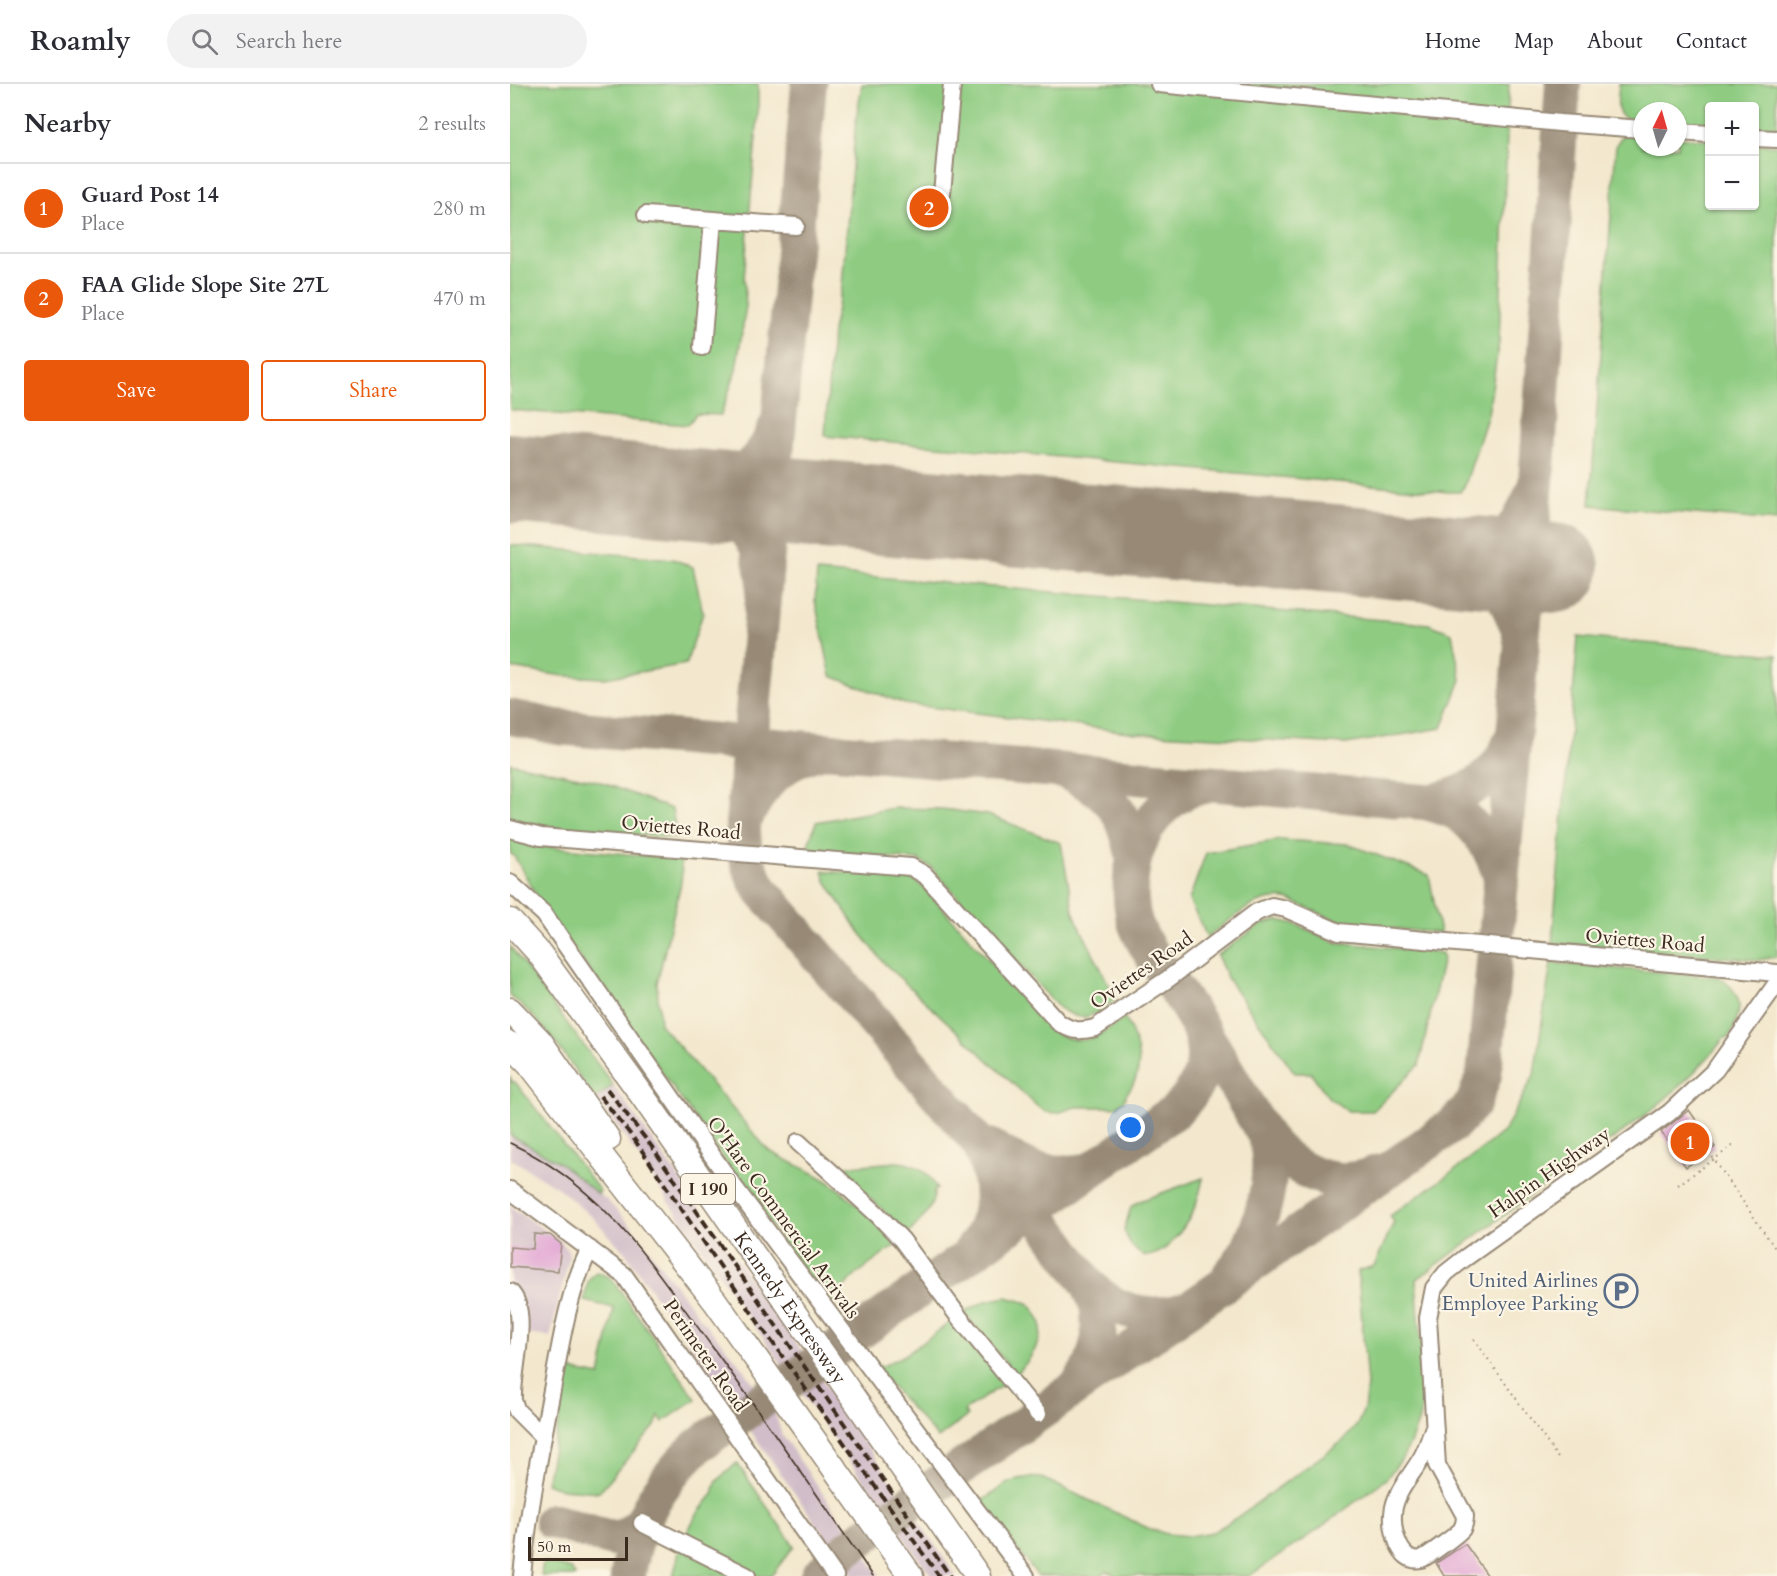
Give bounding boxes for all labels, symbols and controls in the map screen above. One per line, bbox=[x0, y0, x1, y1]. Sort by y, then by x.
search box bbox=[167, 14, 587, 68]
text: Roamly bbox=[30, 22, 131, 60]
icon: search bbox=[188, 25, 221, 58]
text: Search here bbox=[236, 26, 342, 56]
text: Home bbox=[1425, 27, 1481, 56]
text: Map bbox=[1514, 27, 1554, 56]
text: About bbox=[1587, 27, 1643, 56]
text: Contact bbox=[1676, 27, 1747, 56]
north arrow bbox=[1633, 102, 1687, 156]
map controls bbox=[1705, 102, 1759, 210]
button: + bbox=[1705, 102, 1759, 156]
text: Nearby bbox=[24, 106, 112, 141]
text: 2 results bbox=[418, 110, 486, 137]
button: − bbox=[1705, 156, 1759, 210]
text: Guard Post 14 bbox=[81, 180, 219, 210]
pin: 2 bbox=[910, 186, 948, 230]
text: 1 bbox=[38, 195, 49, 222]
text: 280 m bbox=[433, 195, 486, 222]
text: Place bbox=[81, 210, 125, 237]
text: FAA Glide Slope Site 27L bbox=[81, 270, 329, 300]
text: 2 bbox=[38, 285, 49, 312]
text: 470 m bbox=[433, 285, 486, 312]
text: Place bbox=[81, 300, 125, 327]
button: Save bbox=[24, 360, 249, 421]
button: Share bbox=[261, 360, 486, 421]
street label: Oviettes Road bbox=[620, 809, 742, 846]
street label: Oviettes Road bbox=[1584, 922, 1706, 959]
street label: Oviettes Road bbox=[1084, 925, 1198, 1016]
street label: O'Hare Commercial Arrivals bbox=[701, 1111, 866, 1324]
your location bbox=[1116, 1113, 1145, 1142]
street label: Halpin Highway bbox=[1483, 1120, 1616, 1225]
pin: 1 bbox=[1670, 1120, 1710, 1164]
road number: I 190 bbox=[681, 1174, 735, 1204]
street label: Kennedy Expressway bbox=[727, 1226, 853, 1390]
place label: United Airlines Employee Parking bbox=[1441, 1267, 1599, 1317]
parking icon: United Airlines Employee Parking bbox=[1603, 1273, 1639, 1309]
street label: Perimeter Road bbox=[657, 1294, 755, 1417]
scale bar bbox=[528, 1534, 628, 1562]
text: 50 m bbox=[537, 1536, 571, 1558]

